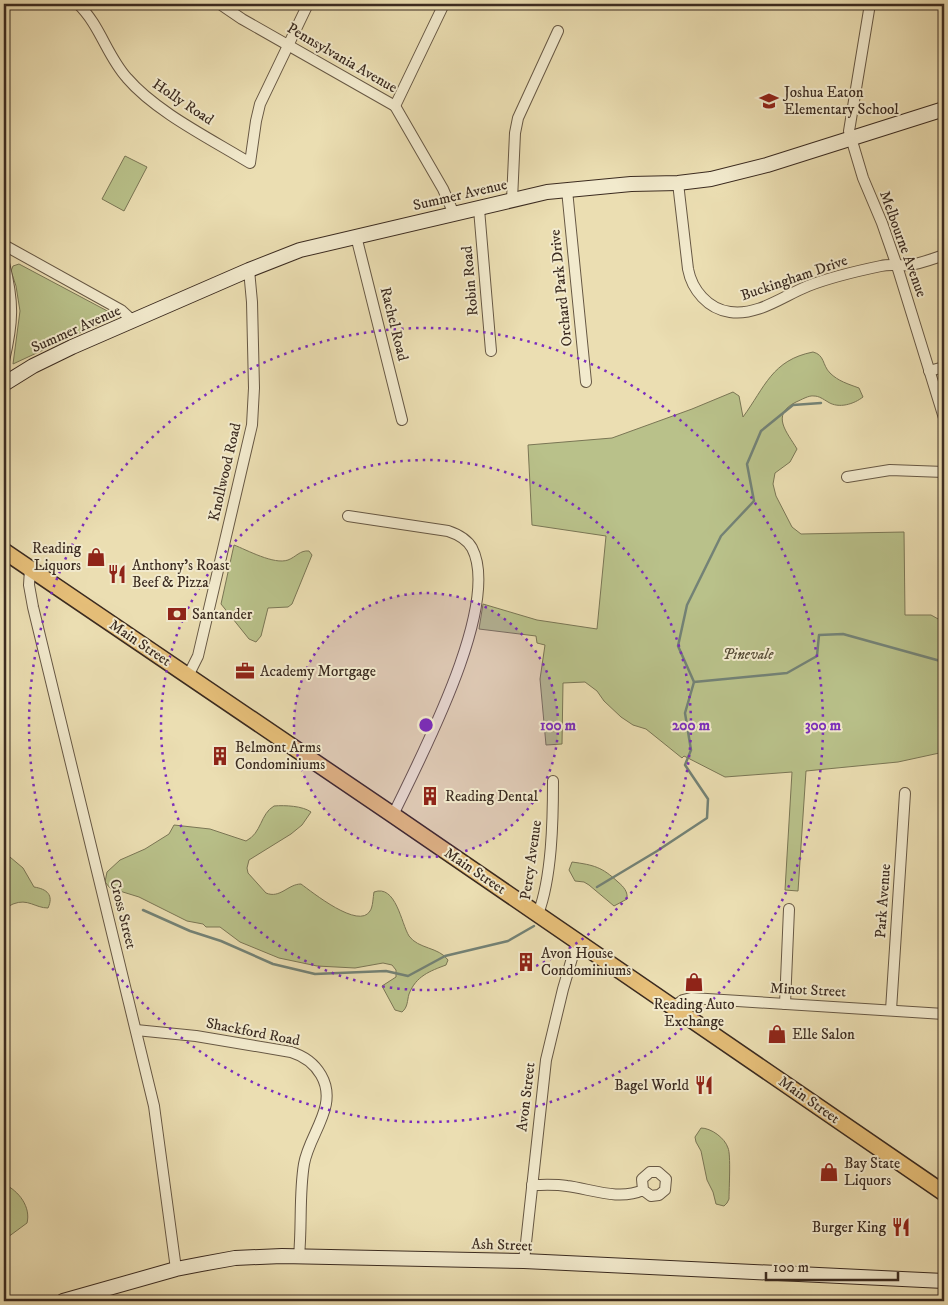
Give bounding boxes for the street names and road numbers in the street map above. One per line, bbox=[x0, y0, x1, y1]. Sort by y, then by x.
street label: Pennsylvania Avenue bbox=[283, 19, 401, 97]
street label: Holly Road bbox=[149, 75, 218, 130]
street label: Summer Avenue bbox=[411, 175, 509, 215]
street label: Melbourne Avenue bbox=[875, 188, 931, 300]
street label: Orchard Park Drive bbox=[545, 228, 577, 348]
street label: Robin Road bbox=[457, 245, 483, 317]
street label: Buckingham Drive bbox=[738, 251, 850, 305]
street label: Rachel Road bbox=[376, 285, 412, 363]
street label: Summer Avenue bbox=[28, 301, 124, 357]
street label: Knollwood Road bbox=[204, 420, 246, 523]
street label: Main Street bbox=[105, 615, 175, 671]
street label: Percy Avenue bbox=[516, 819, 546, 901]
street label: Main Street bbox=[440, 843, 510, 899]
street label: Park Avenue bbox=[871, 863, 895, 939]
street label: Cross Street bbox=[105, 877, 141, 951]
street label: Minot Street bbox=[769, 979, 847, 1001]
street label: Shackford Road bbox=[204, 1014, 302, 1051]
street label: Avon Street bbox=[512, 1061, 540, 1133]
street label: Main Street bbox=[775, 1072, 843, 1128]
street label: Ash Street bbox=[471, 1234, 533, 1256]

